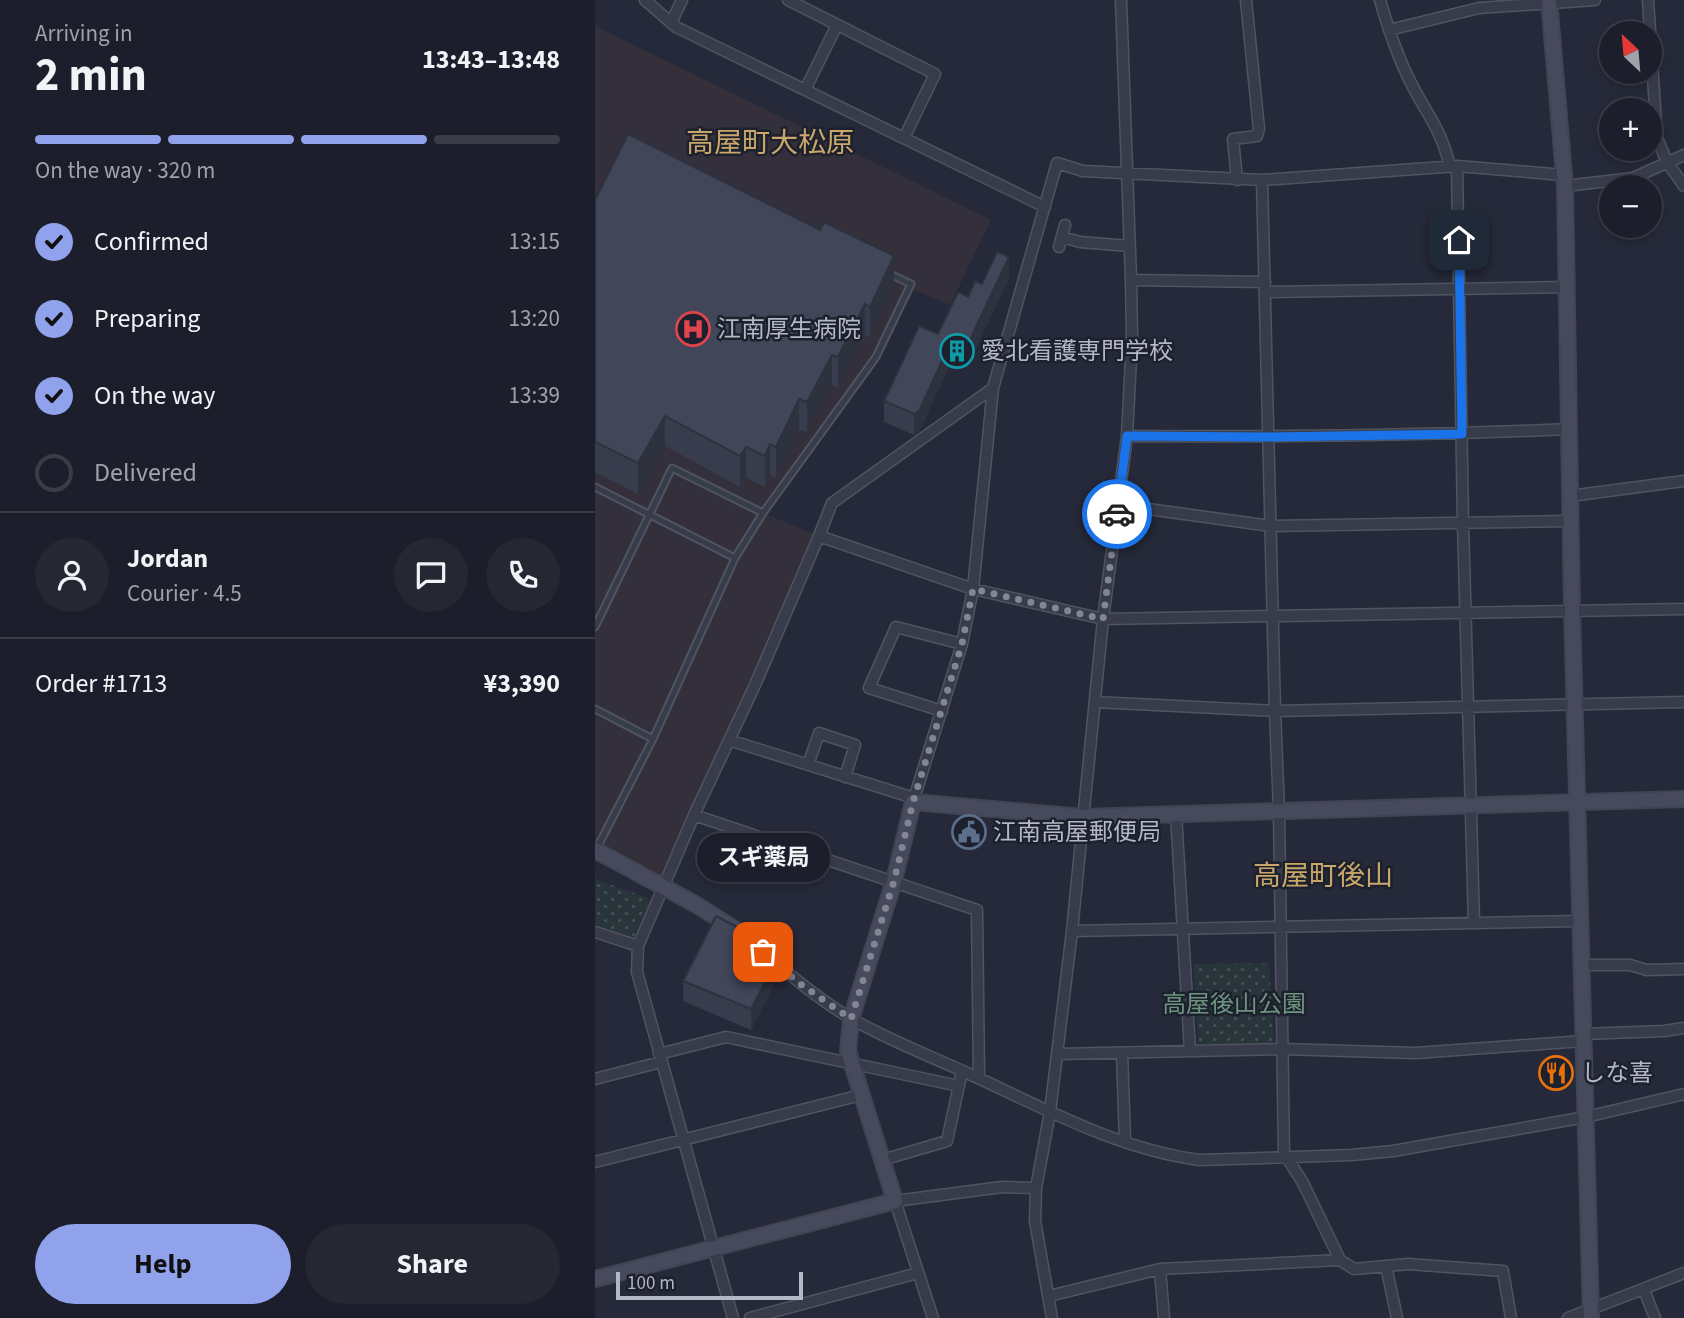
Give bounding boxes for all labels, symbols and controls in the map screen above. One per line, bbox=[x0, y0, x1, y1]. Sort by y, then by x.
text: Arriving in bbox=[35, 17, 133, 50]
north arrow bbox=[1599, 21, 1663, 84]
map controls bbox=[1599, 21, 1662, 238]
text: 13:43–13:48 bbox=[422, 41, 560, 78]
text: 2 min bbox=[35, 43, 147, 108]
button: + bbox=[1599, 98, 1662, 161]
district label: 高屋町大松原 bbox=[686, 123, 854, 163]
text: On the way · 320 m bbox=[35, 154, 215, 187]
button: − bbox=[1599, 175, 1662, 238]
pin bbox=[1429, 210, 1489, 270]
icon: home bbox=[1440, 221, 1478, 259]
icon: check bbox=[35, 223, 73, 261]
text: Confirmed bbox=[94, 223, 209, 260]
text: 13:15 bbox=[509, 225, 560, 258]
icon: check bbox=[35, 300, 73, 338]
text: Preparing bbox=[94, 300, 200, 337]
text: 13:20 bbox=[509, 302, 560, 335]
hospital icon: 江南厚生病院 bbox=[674, 310, 712, 348]
place label: 江南厚生病院 bbox=[717, 312, 861, 347]
building icon: 愛北看護専門学校 bbox=[938, 332, 976, 370]
place label: 愛北看護専門学校 bbox=[981, 334, 1173, 369]
icon: check bbox=[35, 377, 73, 415]
text: On the way bbox=[94, 377, 215, 414]
text: 13:39 bbox=[509, 379, 560, 412]
text: Delivered bbox=[94, 454, 197, 491]
courier bbox=[1082, 479, 1152, 549]
icon: car bbox=[1098, 495, 1136, 533]
button: person bbox=[35, 538, 109, 612]
button: chat bbox=[394, 538, 468, 612]
button: phone bbox=[486, 538, 560, 612]
text: Jordan bbox=[127, 540, 208, 577]
text: Courier · 4.5 bbox=[127, 577, 242, 610]
text: Order #1713 bbox=[35, 665, 167, 702]
text: ¥3,390 bbox=[484, 665, 560, 702]
public building icon: 江南高屋郵便局 bbox=[950, 813, 988, 851]
place label: 江南高屋郵便局 bbox=[993, 815, 1161, 850]
callout: スギ薬局 bbox=[697, 833, 829, 882]
text: スギ薬局 bbox=[718, 841, 810, 874]
district label: 高屋町後山 bbox=[1253, 856, 1393, 896]
pin bbox=[733, 922, 793, 982]
icon: bag bbox=[744, 933, 782, 971]
park label: 高屋後山公園 bbox=[1162, 987, 1306, 1022]
restaurant icon: しな喜 bbox=[1537, 1054, 1575, 1092]
place label: しな喜 bbox=[1581, 1056, 1653, 1091]
button: Help bbox=[35, 1224, 291, 1304]
button: Share bbox=[305, 1224, 560, 1304]
scale bar bbox=[616, 1269, 803, 1301]
text: 100 m bbox=[627, 1270, 675, 1297]

